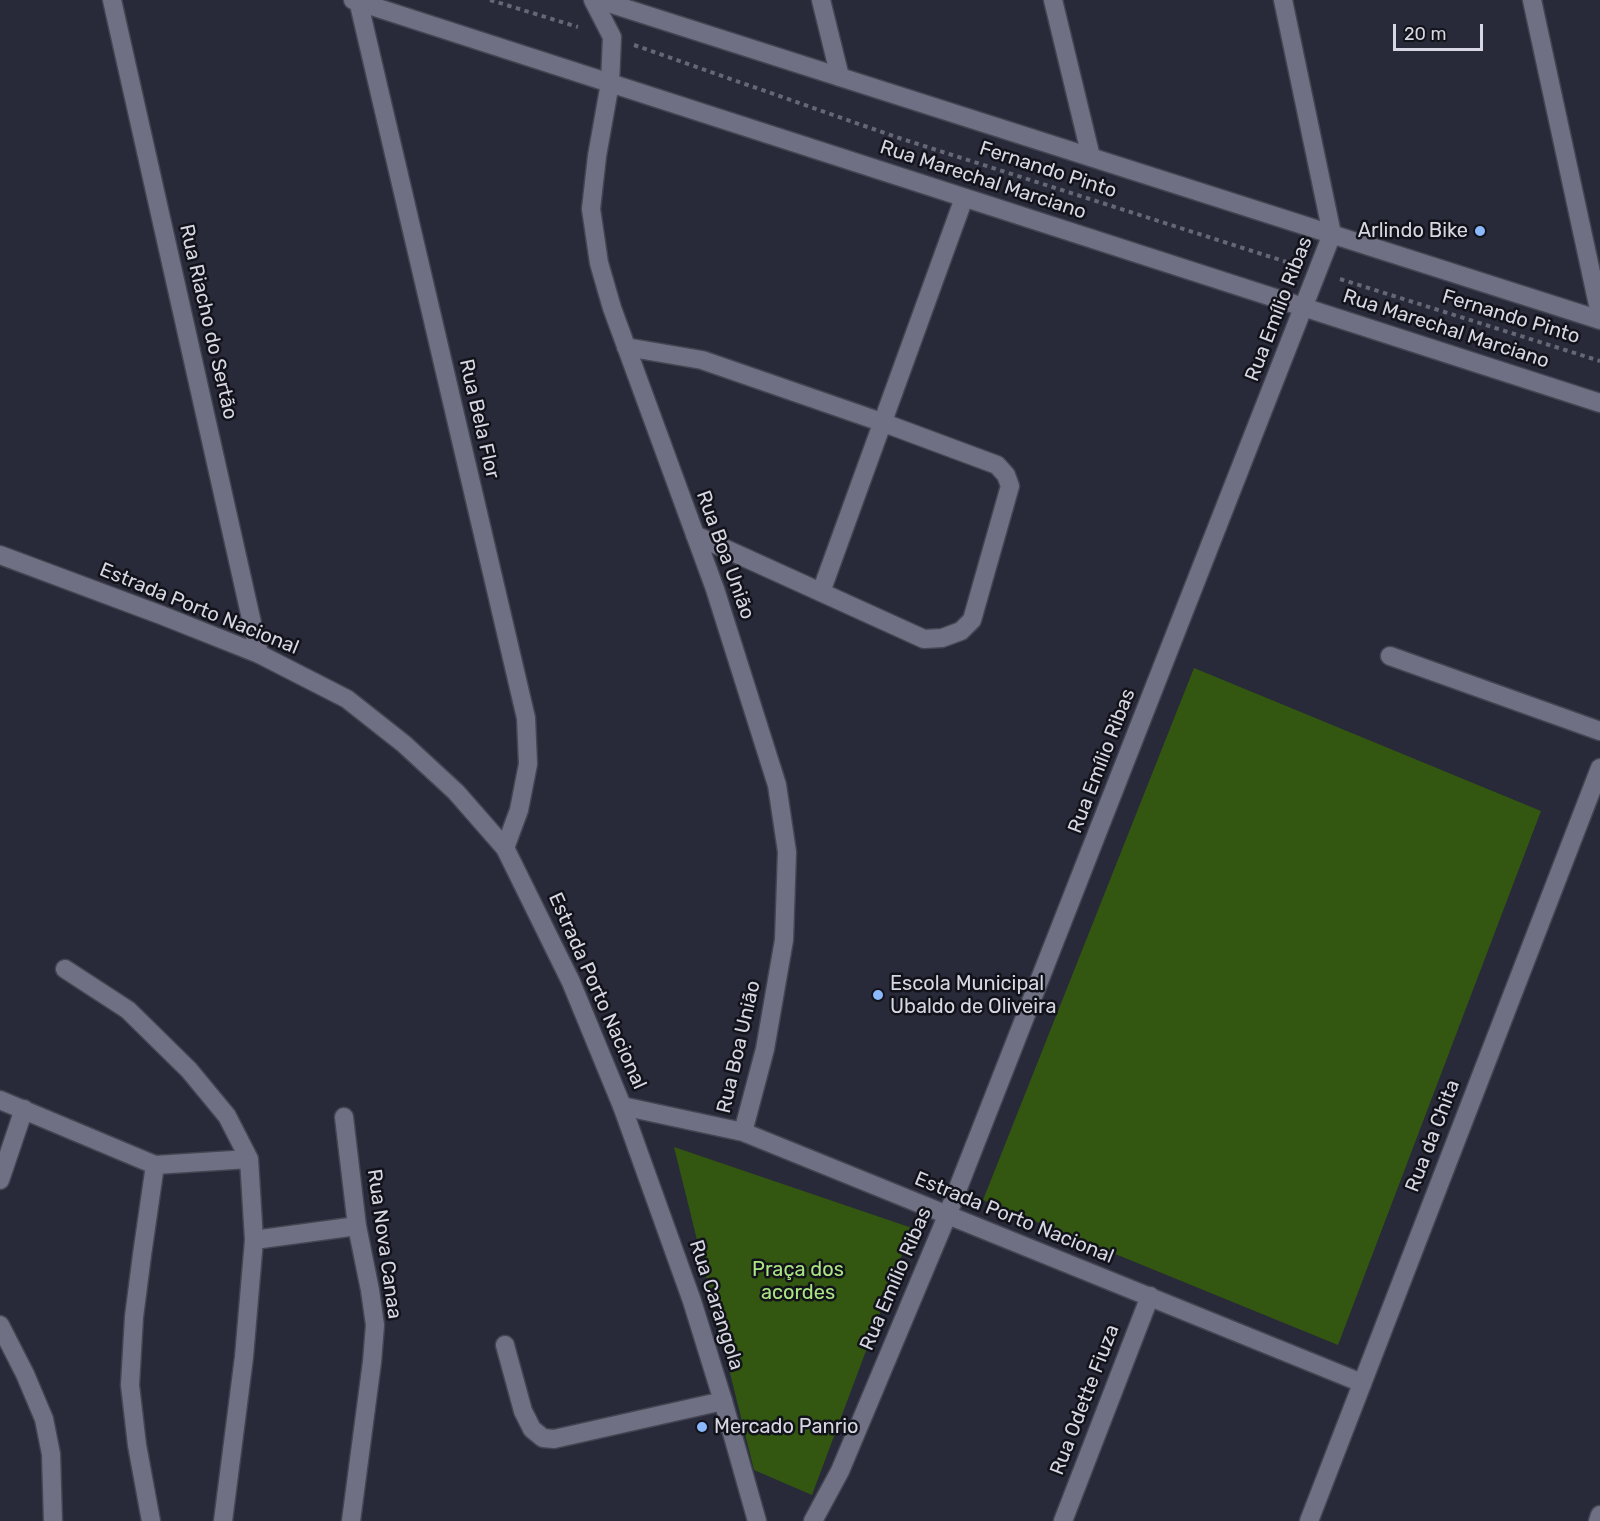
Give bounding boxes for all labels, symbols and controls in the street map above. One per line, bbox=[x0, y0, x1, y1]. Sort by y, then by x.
scale bar bbox=[1396, 12, 1486, 50]
text: 20 m bbox=[1404, 23, 1446, 45]
street label: Rua Marechal Marciano bbox=[877, 135, 1089, 225]
street label: Fernando Pinto bbox=[976, 137, 1120, 203]
place label: Arlindo Bike bbox=[1358, 219, 1468, 243]
street label: Rua Riacho do Sertão bbox=[174, 222, 242, 422]
marker: Arlindo Bike bbox=[1473, 224, 1487, 238]
street label: Rua Emílio Ribas bbox=[1240, 233, 1318, 385]
street label: Rua Marechal Marciano bbox=[1340, 284, 1552, 374]
street label: Fernando Pinto bbox=[1439, 285, 1583, 349]
street label: Rua Bela Flor bbox=[454, 357, 504, 481]
street label: Rua Boa União bbox=[691, 487, 759, 623]
street label: Estrada Porto Nacional bbox=[96, 558, 302, 660]
street label: Rua Emílio Ribas bbox=[1063, 685, 1141, 837]
street label: Estrada Porto Nacional bbox=[543, 889, 651, 1093]
place label: Escola Municipal Ubaldo de Oliveira bbox=[890, 972, 1057, 1019]
street label: Rua Boa União bbox=[712, 978, 766, 1116]
marker: Escola Municipal Ubaldo de Oliveira bbox=[871, 988, 885, 1002]
street label: Rua da Chita bbox=[1401, 1077, 1465, 1195]
street label: Rua Nova Canaa bbox=[362, 1167, 406, 1321]
street label: Estrada Porto Nacional bbox=[911, 1167, 1117, 1269]
street label: Rua Emílio Ribas bbox=[855, 1204, 937, 1354]
street label: Rua Carangola bbox=[684, 1237, 748, 1373]
park label: Praça dos acordes bbox=[752, 1258, 844, 1305]
street label: Rua Odette Fiuza bbox=[1045, 1321, 1125, 1479]
place label: Mercado Panrio bbox=[714, 1415, 859, 1439]
marker: Mercado Panrio bbox=[695, 1420, 709, 1434]

